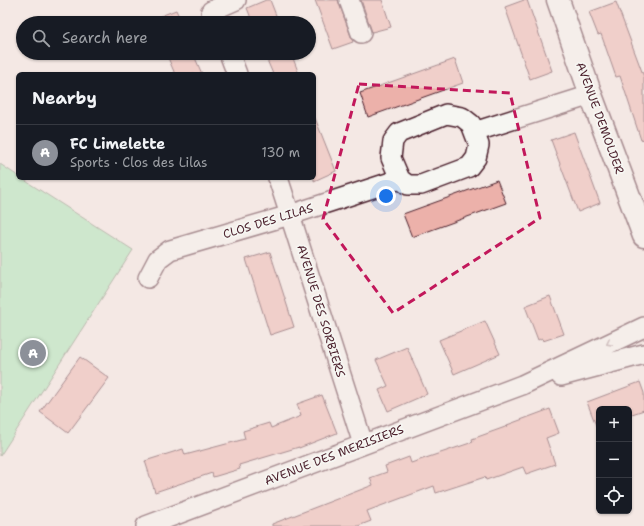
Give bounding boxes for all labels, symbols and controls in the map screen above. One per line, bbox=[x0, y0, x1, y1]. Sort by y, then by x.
search box bbox=[16, 16, 316, 60]
icon: search bbox=[30, 27, 52, 49]
text: Search here bbox=[62, 28, 148, 48]
street label: AVENUE DEMOLDER bbox=[572, 60, 628, 176]
text: Nearby bbox=[32, 87, 97, 109]
text: FC Limelette bbox=[70, 134, 165, 154]
text: A bbox=[40, 144, 50, 161]
text: 130 m bbox=[262, 144, 300, 161]
text: Sports · Clos des Lilas bbox=[70, 154, 208, 171]
your location bbox=[376, 186, 396, 206]
street label: CLOS DES LILAS bbox=[221, 200, 315, 242]
street label: AVENUE DES SORBIERS bbox=[293, 243, 349, 380]
pin: A bbox=[20, 338, 46, 368]
one-way arrow bbox=[605, 338, 613, 346]
map controls bbox=[596, 406, 632, 514]
button: + bbox=[596, 406, 632, 442]
street label: AVENUE DES MERISIERS bbox=[262, 421, 406, 489]
button: − bbox=[596, 442, 632, 478]
button: locate bbox=[596, 478, 632, 514]

